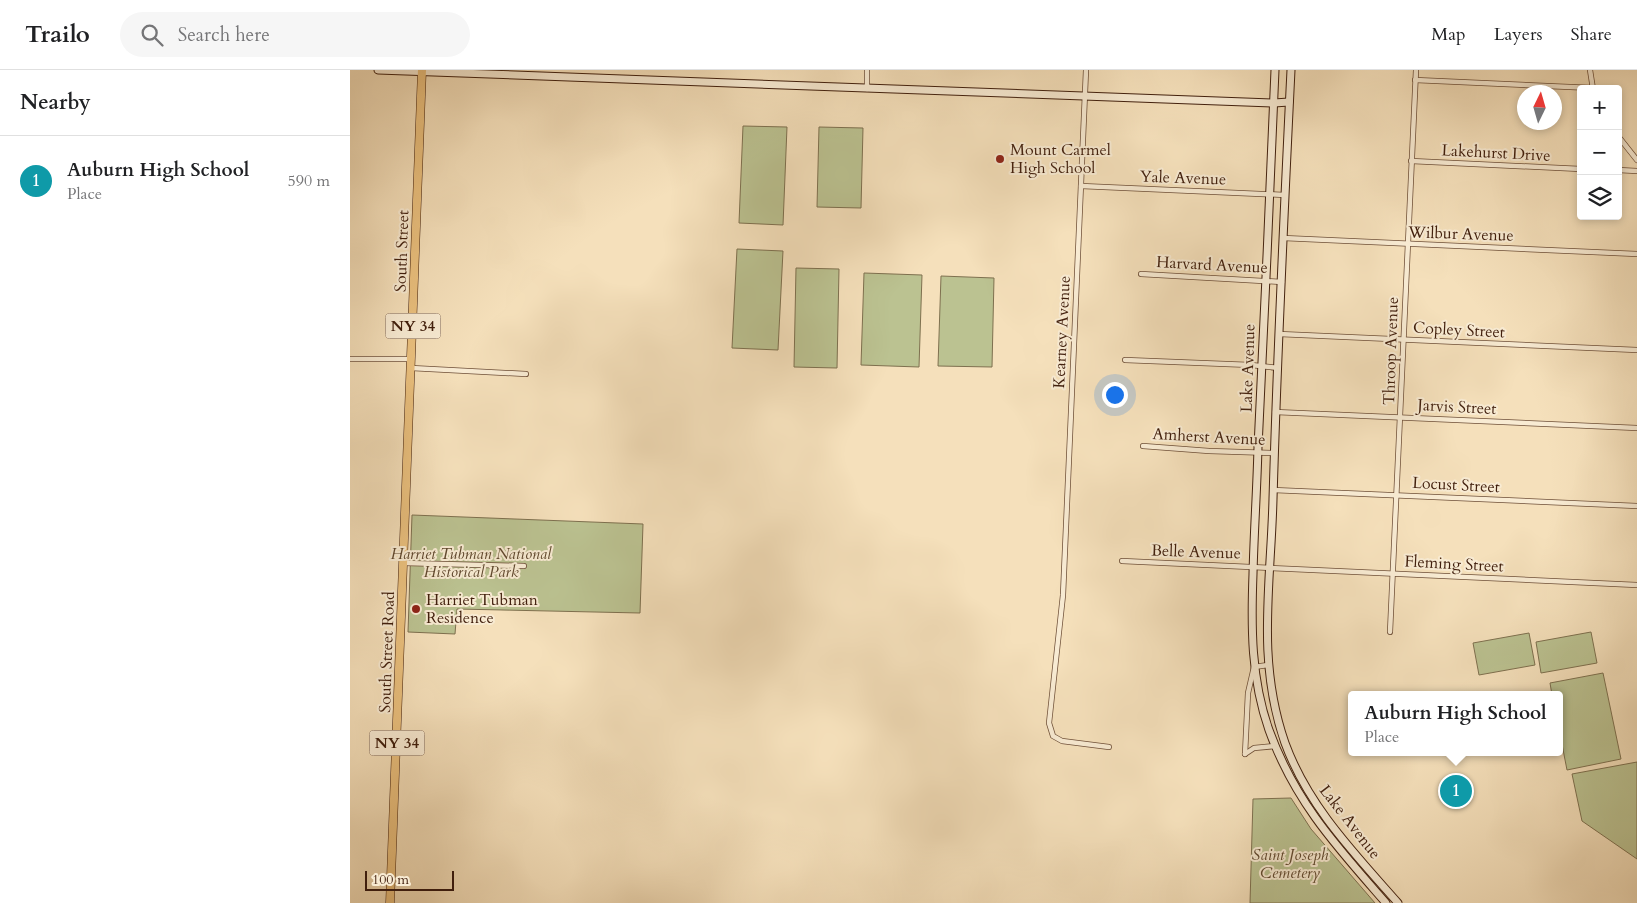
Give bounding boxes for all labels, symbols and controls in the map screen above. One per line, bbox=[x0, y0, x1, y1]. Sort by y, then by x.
search box bbox=[120, 12, 470, 57]
text: Trailo bbox=[25, 18, 90, 51]
icon: search bbox=[138, 21, 166, 49]
text: Search here bbox=[178, 22, 270, 48]
text: Map bbox=[1431, 22, 1466, 47]
text: Layers bbox=[1494, 22, 1543, 47]
text: Share bbox=[1571, 22, 1612, 47]
north arrow bbox=[1517, 85, 1562, 130]
map controls bbox=[1577, 85, 1622, 220]
button: + bbox=[1577, 85, 1622, 130]
text: Nearby bbox=[20, 88, 91, 117]
button: − bbox=[1577, 130, 1622, 175]
place label: Mount Carmel High School bbox=[1010, 139, 1111, 179]
street label: Lakehurst Drive bbox=[1441, 139, 1551, 167]
marker: Mount Carmel High School bbox=[994, 153, 1006, 165]
text: Auburn High School bbox=[67, 157, 249, 183]
street label: Yale Avenue bbox=[1139, 165, 1227, 191]
text: 1 bbox=[32, 170, 40, 192]
text: 590 m bbox=[288, 170, 330, 192]
button: layers bbox=[1577, 175, 1622, 220]
text: Place bbox=[67, 183, 102, 205]
street label: South Street bbox=[390, 210, 414, 292]
street label: Wilbur Avenue bbox=[1407, 221, 1514, 247]
street label: Harvard Avenue bbox=[1156, 251, 1268, 279]
street label: Kearney Avenue bbox=[1048, 275, 1076, 389]
street label: Throop Avenue bbox=[1378, 296, 1404, 406]
road number: NY 34 bbox=[386, 314, 440, 338]
street label: Copley Street bbox=[1412, 317, 1506, 343]
street label: Lake Avenue bbox=[1235, 323, 1261, 413]
your location bbox=[1102, 382, 1128, 408]
street label: Jarvis Street bbox=[1415, 394, 1497, 420]
street label: Amherst Avenue bbox=[1152, 423, 1266, 451]
street label: Locust Street bbox=[1412, 472, 1500, 498]
street label: Belle Avenue bbox=[1151, 539, 1241, 565]
park label: Harriet Tubman National Historical Park bbox=[391, 543, 552, 583]
street label: Fleming Street bbox=[1404, 550, 1504, 578]
place label: Harriet Tubman Residence bbox=[426, 589, 538, 629]
street label: South Street Road bbox=[374, 590, 400, 713]
marker: Harriet Tubman Residence bbox=[410, 603, 422, 615]
popup bbox=[1348, 691, 1563, 756]
text: Auburn High School bbox=[1364, 700, 1547, 726]
text: Place bbox=[1364, 726, 1399, 748]
road number: NY 34 bbox=[370, 730, 424, 756]
pin: 1 bbox=[1440, 772, 1472, 810]
street label: Lake Avenue bbox=[1314, 780, 1386, 864]
park label: Saint Joseph Cemetery bbox=[1252, 844, 1329, 884]
scale bar bbox=[365, 868, 454, 891]
text: 100 m bbox=[372, 870, 409, 889]

